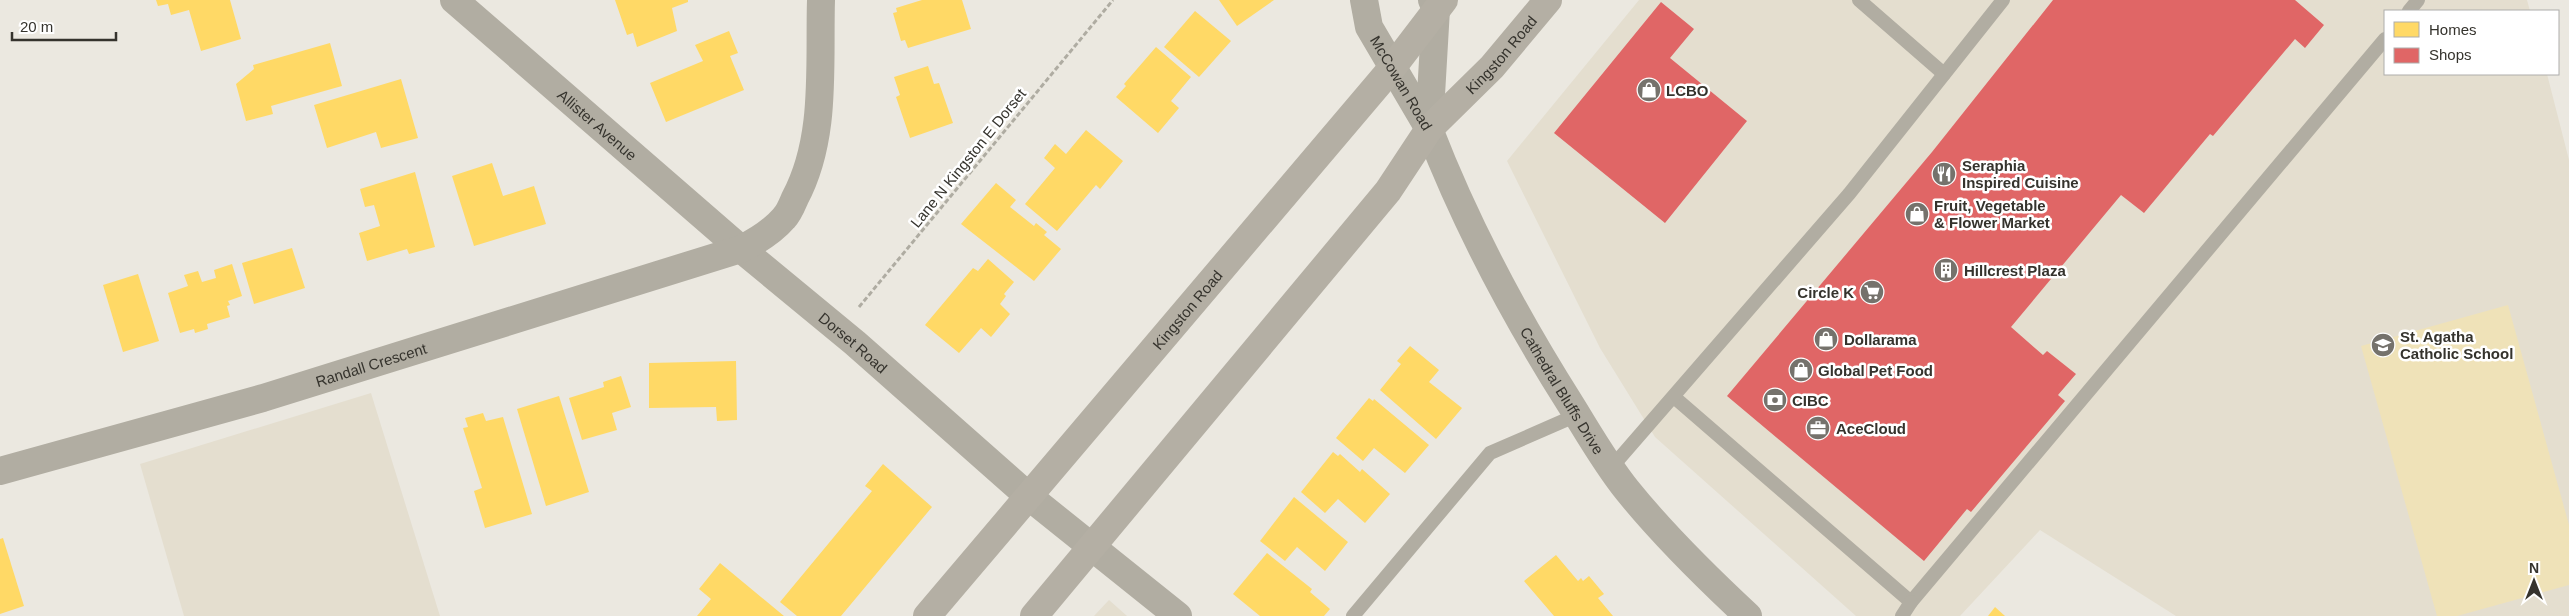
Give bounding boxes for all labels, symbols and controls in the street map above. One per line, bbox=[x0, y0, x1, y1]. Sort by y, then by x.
scale bar bbox=[12, 10, 116, 42]
legend bbox=[2384, 10, 2559, 75]
street label: Kingston Road bbox=[1462, 12, 1540, 97]
text: 20 m bbox=[20, 18, 53, 35]
text: Homes bbox=[2429, 21, 2477, 38]
street label: McCowan Road bbox=[1367, 32, 1436, 133]
text: Shops bbox=[2429, 46, 2472, 63]
shop icon: LCBO bbox=[1636, 77, 1662, 103]
place label: LCBO bbox=[1666, 82, 1709, 99]
street label: Lane N Kingston E Dorset bbox=[907, 85, 1030, 231]
street label: Allister Avenue bbox=[555, 86, 640, 163]
place label: Seraphia Inspired Cuisine bbox=[1962, 157, 2079, 191]
restaurant icon: Seraphia Inspired Cuisine bbox=[1931, 161, 1957, 187]
place label: Fruit, Vegetable & Flower Market bbox=[1934, 197, 2050, 231]
shop icon: Fruit, Vegetable & Flower Market bbox=[1904, 201, 1930, 227]
building icon: Hillcrest Plaza bbox=[1933, 257, 1959, 283]
place label: Hillcrest Plaza bbox=[1964, 262, 2066, 279]
street label: Kingston Road bbox=[1149, 266, 1225, 353]
supermarket icon: Circle K bbox=[1859, 279, 1885, 305]
place label: Circle K bbox=[1797, 284, 1854, 301]
street label: Dorset Road bbox=[816, 309, 891, 376]
street label: Cathedral Bluffs Drive bbox=[1517, 324, 1608, 457]
shop icon: Dollarama bbox=[1813, 326, 1839, 352]
place label: St. Agatha Catholic School bbox=[2400, 328, 2513, 362]
place label: Dollarama bbox=[1844, 331, 1917, 348]
school or university icon: St. Agatha Catholic School bbox=[2370, 332, 2396, 358]
street label: Randall Crescent bbox=[313, 339, 429, 390]
shop icon: Global Pet Food bbox=[1788, 357, 1814, 383]
place label: Global Pet Food bbox=[1818, 362, 1933, 379]
bank icon: CIBC bbox=[1762, 387, 1788, 413]
place label: CIBC bbox=[1792, 392, 1829, 409]
office icon: AceCloud bbox=[1805, 415, 1831, 441]
place label: AceCloud bbox=[1836, 420, 1906, 437]
north arrow bbox=[2509, 556, 2559, 606]
text: N bbox=[2529, 560, 2539, 576]

